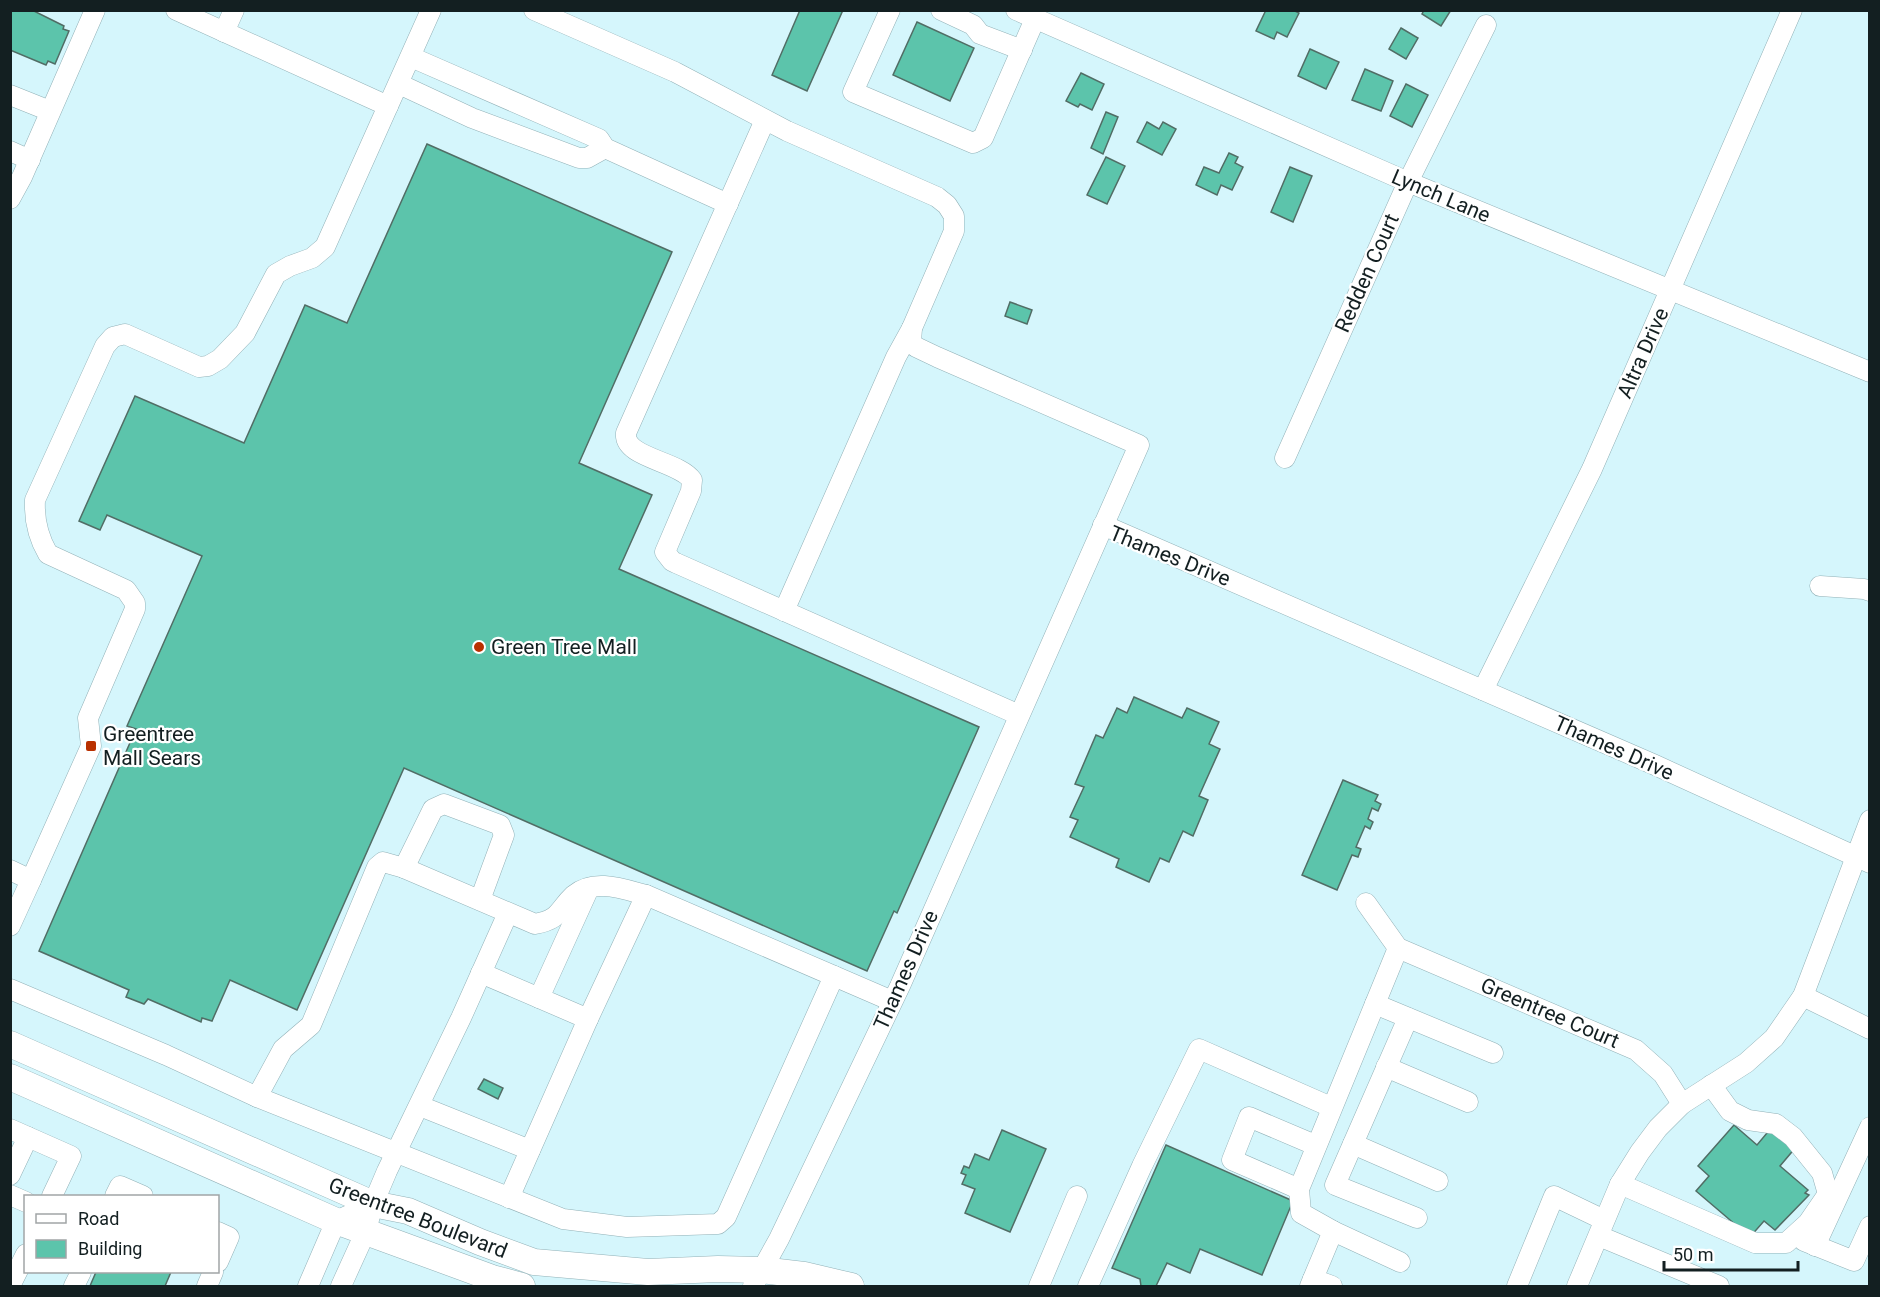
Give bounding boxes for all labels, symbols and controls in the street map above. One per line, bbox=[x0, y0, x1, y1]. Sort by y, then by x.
street label: Lynch Lane bbox=[1388, 164, 1494, 228]
street label: Redden Court bbox=[1330, 210, 1404, 336]
street label: Altra Drive bbox=[1612, 304, 1674, 402]
street label: Thames Drive bbox=[1106, 521, 1234, 591]
place label: Green Tree Mall bbox=[491, 635, 637, 659]
marker: Green Tree Mall bbox=[472, 640, 486, 654]
street label: Thames Drive bbox=[1551, 711, 1677, 785]
place label: Greentree Mall Sears bbox=[103, 722, 201, 770]
marker: Greentree Mall Sears bbox=[84, 739, 98, 753]
street label: Thames Drive bbox=[869, 907, 943, 1033]
street label: Greentree Court bbox=[1477, 973, 1623, 1053]
street label: Greentree Boulevard bbox=[325, 1173, 511, 1263]
legend bbox=[24, 1195, 219, 1273]
text: Road bbox=[78, 1208, 119, 1229]
scale bar bbox=[1664, 1234, 1798, 1272]
text: Building bbox=[78, 1238, 142, 1259]
text: 50 m bbox=[1673, 1244, 1713, 1265]

